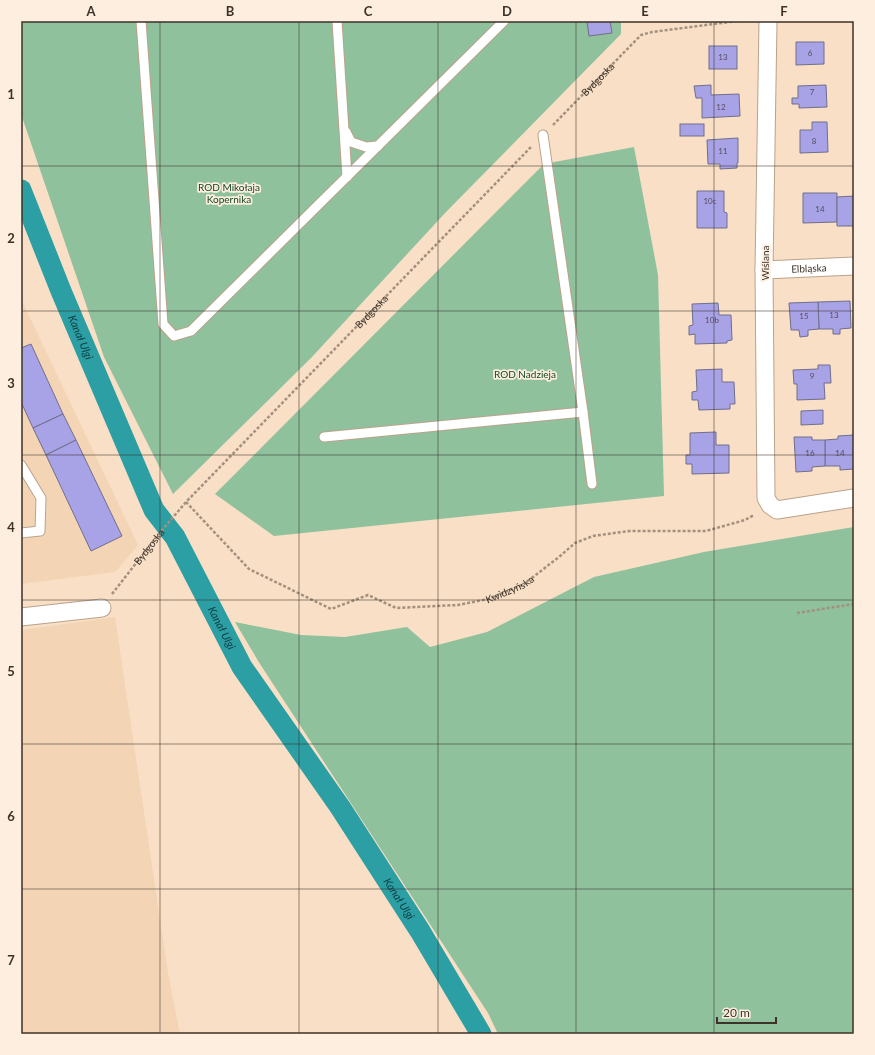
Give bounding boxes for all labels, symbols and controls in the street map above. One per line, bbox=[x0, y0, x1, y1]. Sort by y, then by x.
text: A bbox=[85, 3, 96, 19]
text: B bbox=[226, 3, 235, 19]
text: C bbox=[364, 3, 373, 19]
text: D bbox=[502, 3, 512, 19]
text: E bbox=[641, 3, 649, 19]
text: F bbox=[780, 3, 788, 19]
house number: 6 bbox=[808, 48, 813, 58]
house number: 13 bbox=[718, 52, 728, 62]
street label: Bydgoska bbox=[579, 60, 617, 99]
text: 1 bbox=[7, 86, 15, 102]
house number: 7 bbox=[810, 87, 815, 97]
house number: 12 bbox=[716, 102, 726, 112]
house number: 8 bbox=[812, 136, 817, 146]
house number: 11 bbox=[718, 146, 728, 156]
park label: ROD Mikołaja Kopernika bbox=[198, 181, 260, 205]
house number: 10c bbox=[703, 196, 717, 206]
house number: 14 bbox=[815, 204, 825, 214]
text: 2 bbox=[7, 230, 15, 246]
street label: Wiślana bbox=[759, 246, 771, 280]
street label: Elbląska bbox=[791, 261, 827, 275]
street label: Bydgoska bbox=[352, 292, 390, 331]
house number: 13 bbox=[829, 310, 839, 320]
house number: 15 bbox=[799, 311, 809, 321]
water label: Kanał Ulgi bbox=[66, 313, 96, 362]
house number: 10b bbox=[705, 315, 719, 325]
park label: ROD Nadzieja bbox=[494, 368, 556, 380]
house number: 9 bbox=[810, 371, 815, 381]
text: 3 bbox=[7, 375, 15, 391]
house number: 16 bbox=[805, 448, 815, 458]
house number: 14 bbox=[835, 448, 845, 458]
text: 4 bbox=[7, 519, 15, 535]
street label: Bydgoska bbox=[131, 526, 167, 567]
street label: Kwidzyńska bbox=[484, 573, 536, 605]
water label: Kanał Ulgi bbox=[206, 604, 239, 652]
text: 5 bbox=[7, 663, 15, 679]
text: 6 bbox=[7, 808, 15, 824]
water label: Kanał Ulgi bbox=[381, 875, 418, 922]
text: 7 bbox=[7, 952, 15, 968]
scale bar bbox=[717, 999, 776, 1025]
text: 20 m bbox=[723, 1005, 750, 1020]

